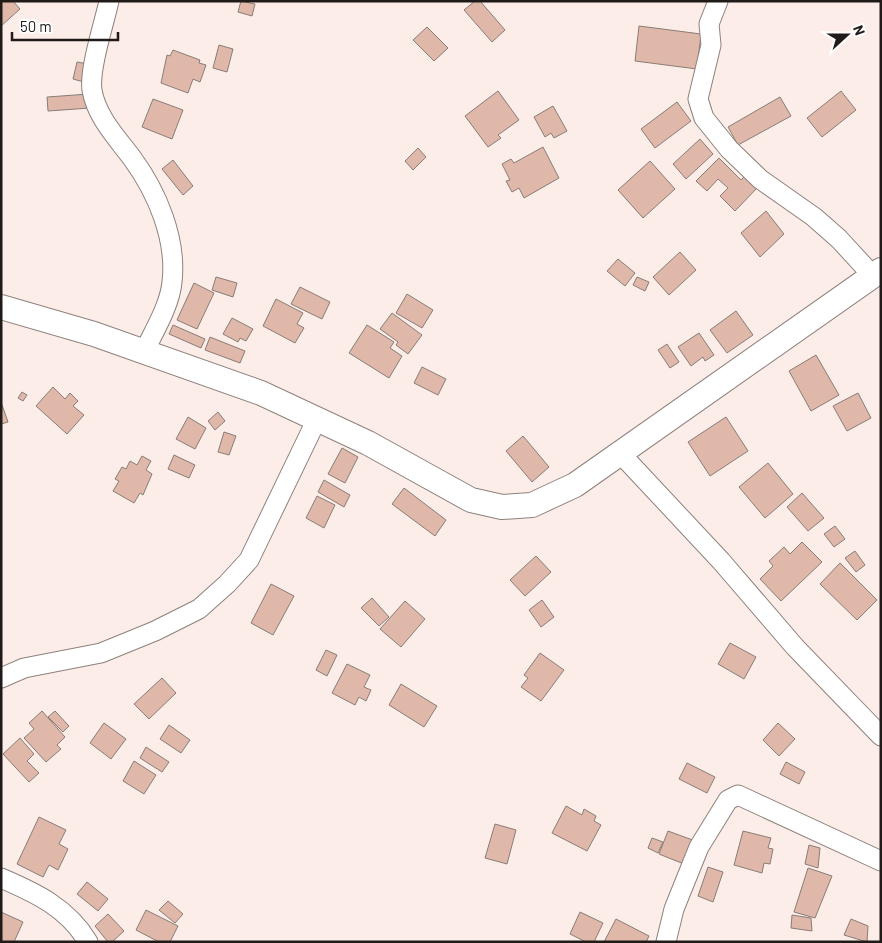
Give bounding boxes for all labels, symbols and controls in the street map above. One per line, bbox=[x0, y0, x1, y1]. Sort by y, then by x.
scale bar bbox=[12, 10, 119, 42]
north arrow bbox=[822, 10, 872, 60]
text: 50 m bbox=[20, 17, 52, 35]
text: N bbox=[850, 23, 869, 38]

